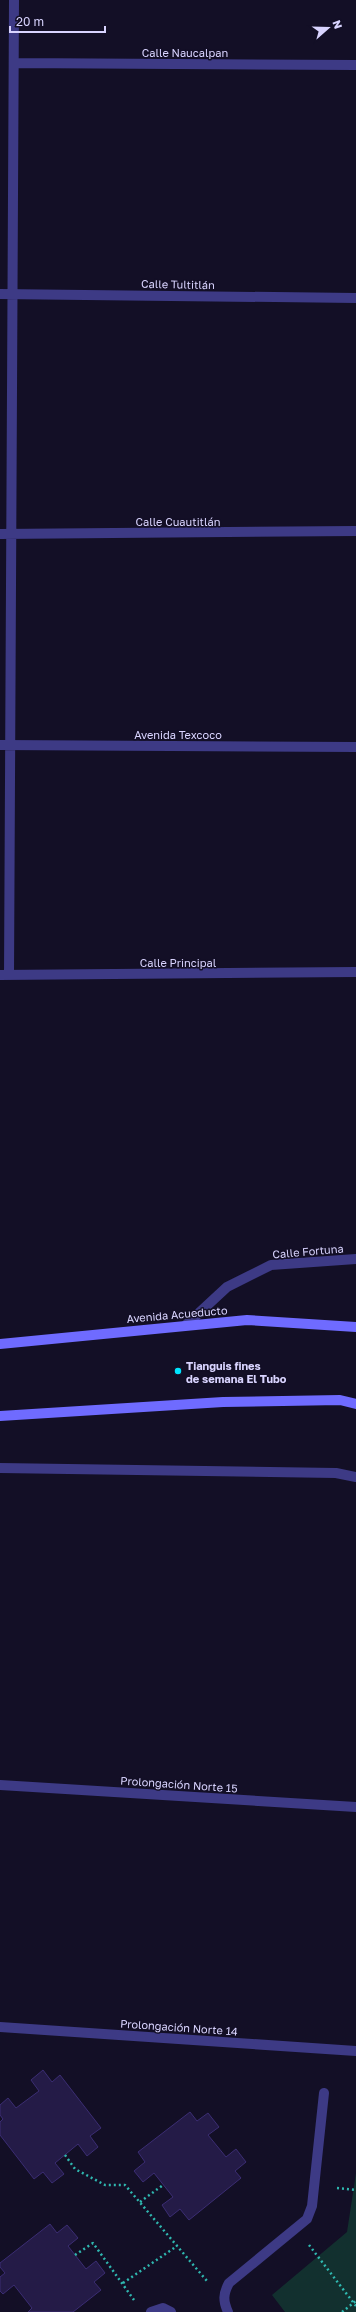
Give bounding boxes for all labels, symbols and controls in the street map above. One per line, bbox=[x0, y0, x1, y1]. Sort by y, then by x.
scale bar bbox=[10, 8, 105, 34]
north arrow bbox=[308, 8, 348, 48]
text: 20 m bbox=[16, 14, 44, 29]
text: N bbox=[330, 18, 345, 31]
street label: Calle Naucalpan bbox=[142, 46, 228, 59]
street label: Calle Tultitlán bbox=[141, 277, 215, 291]
street label: Calle Cuautitlán bbox=[135, 515, 221, 528]
street label: Avenida Texcoco bbox=[134, 728, 222, 741]
street label: Calle Principal bbox=[140, 956, 217, 969]
street label: Calle Fortuna bbox=[272, 1241, 344, 1261]
street label: Avenida Acueducto bbox=[126, 1303, 228, 1325]
place label: Tianguis fines de semana El Tubo bbox=[186, 1359, 287, 1385]
marker: Tianguis fines de semana El Tubo bbox=[173, 1366, 183, 1376]
street label: Prolongación Norte 15 bbox=[120, 1773, 238, 1795]
street label: Prolongación Norte 14 bbox=[120, 2016, 239, 2038]

